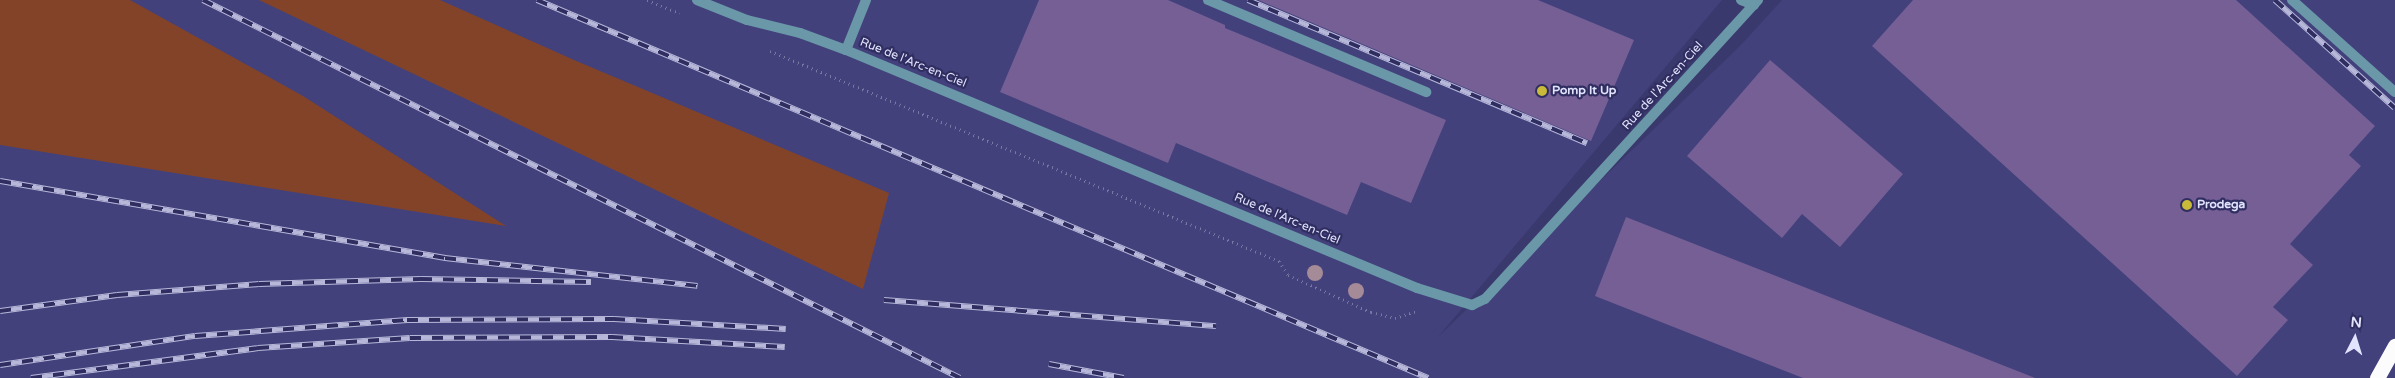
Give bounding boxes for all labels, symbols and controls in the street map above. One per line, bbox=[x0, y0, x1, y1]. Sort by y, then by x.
street label: Rue de l'Arc-en-Ciel bbox=[858, 35, 968, 91]
street label: Rue de l'Arc-en-Ciel bbox=[1620, 39, 1706, 133]
place label: Pomp It Up bbox=[1552, 84, 1616, 98]
marker: Pomp It Up bbox=[1536, 85, 1548, 97]
street label: Rue de l'Arc-en-Ciel bbox=[1232, 190, 1342, 248]
place label: Prodega bbox=[2197, 198, 2245, 212]
marker: Prodega bbox=[2181, 199, 2193, 211]
north arrow bbox=[2330, 313, 2380, 363]
text: N bbox=[2350, 314, 2363, 332]

